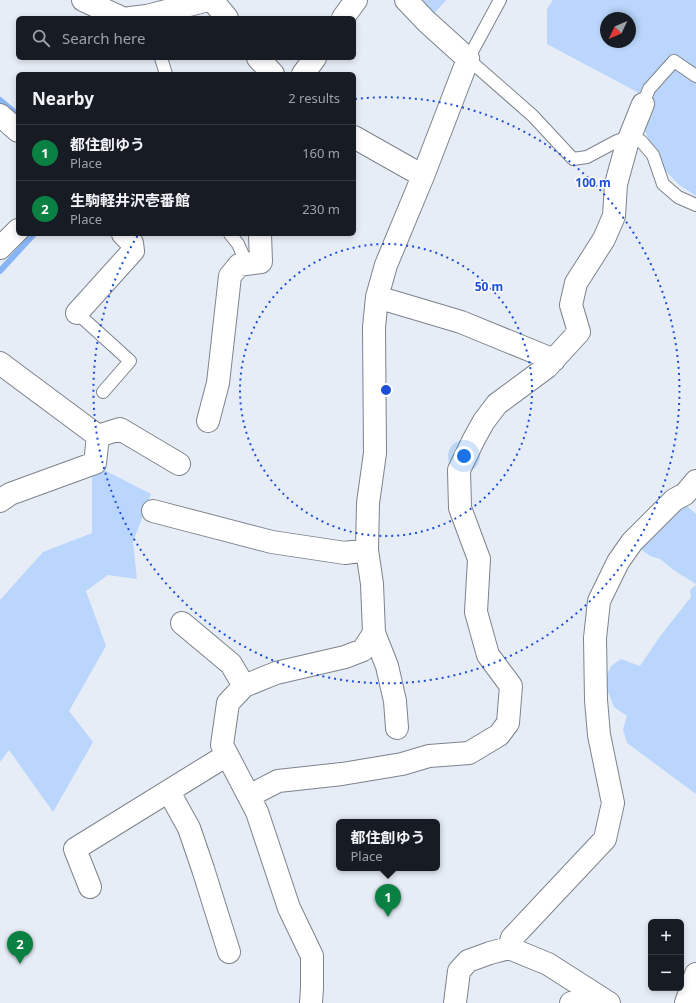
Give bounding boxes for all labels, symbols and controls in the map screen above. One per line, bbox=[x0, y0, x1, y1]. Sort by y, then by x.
north arrow bbox=[600, 12, 636, 48]
search box bbox=[16, 16, 356, 60]
icon: search bbox=[30, 27, 52, 49]
text: Search here bbox=[62, 28, 145, 48]
text: Nearby bbox=[32, 87, 94, 110]
text: 2 results bbox=[288, 89, 340, 107]
text: 都住創ゆう bbox=[70, 134, 145, 154]
text: 1 bbox=[41, 144, 49, 162]
text: 160 m bbox=[302, 144, 340, 162]
text: Place bbox=[70, 154, 102, 172]
text: 100 m bbox=[575, 174, 611, 191]
text: 生駒軽井沢壱番館 bbox=[70, 190, 190, 210]
text: 2 bbox=[41, 200, 49, 218]
text: 230 m bbox=[302, 200, 340, 218]
text: Place bbox=[70, 210, 102, 228]
text: 50 m bbox=[475, 278, 503, 295]
centre of rings bbox=[379, 383, 393, 397]
your location bbox=[454, 446, 474, 466]
popup bbox=[336, 819, 440, 871]
text: 都住創ゆう bbox=[350, 827, 426, 847]
text: Place bbox=[350, 847, 383, 865]
pin: 1 bbox=[375, 884, 401, 917]
map controls bbox=[648, 919, 684, 991]
button: + bbox=[648, 919, 684, 955]
pin: 2 bbox=[7, 931, 33, 964]
button: − bbox=[648, 955, 684, 991]

